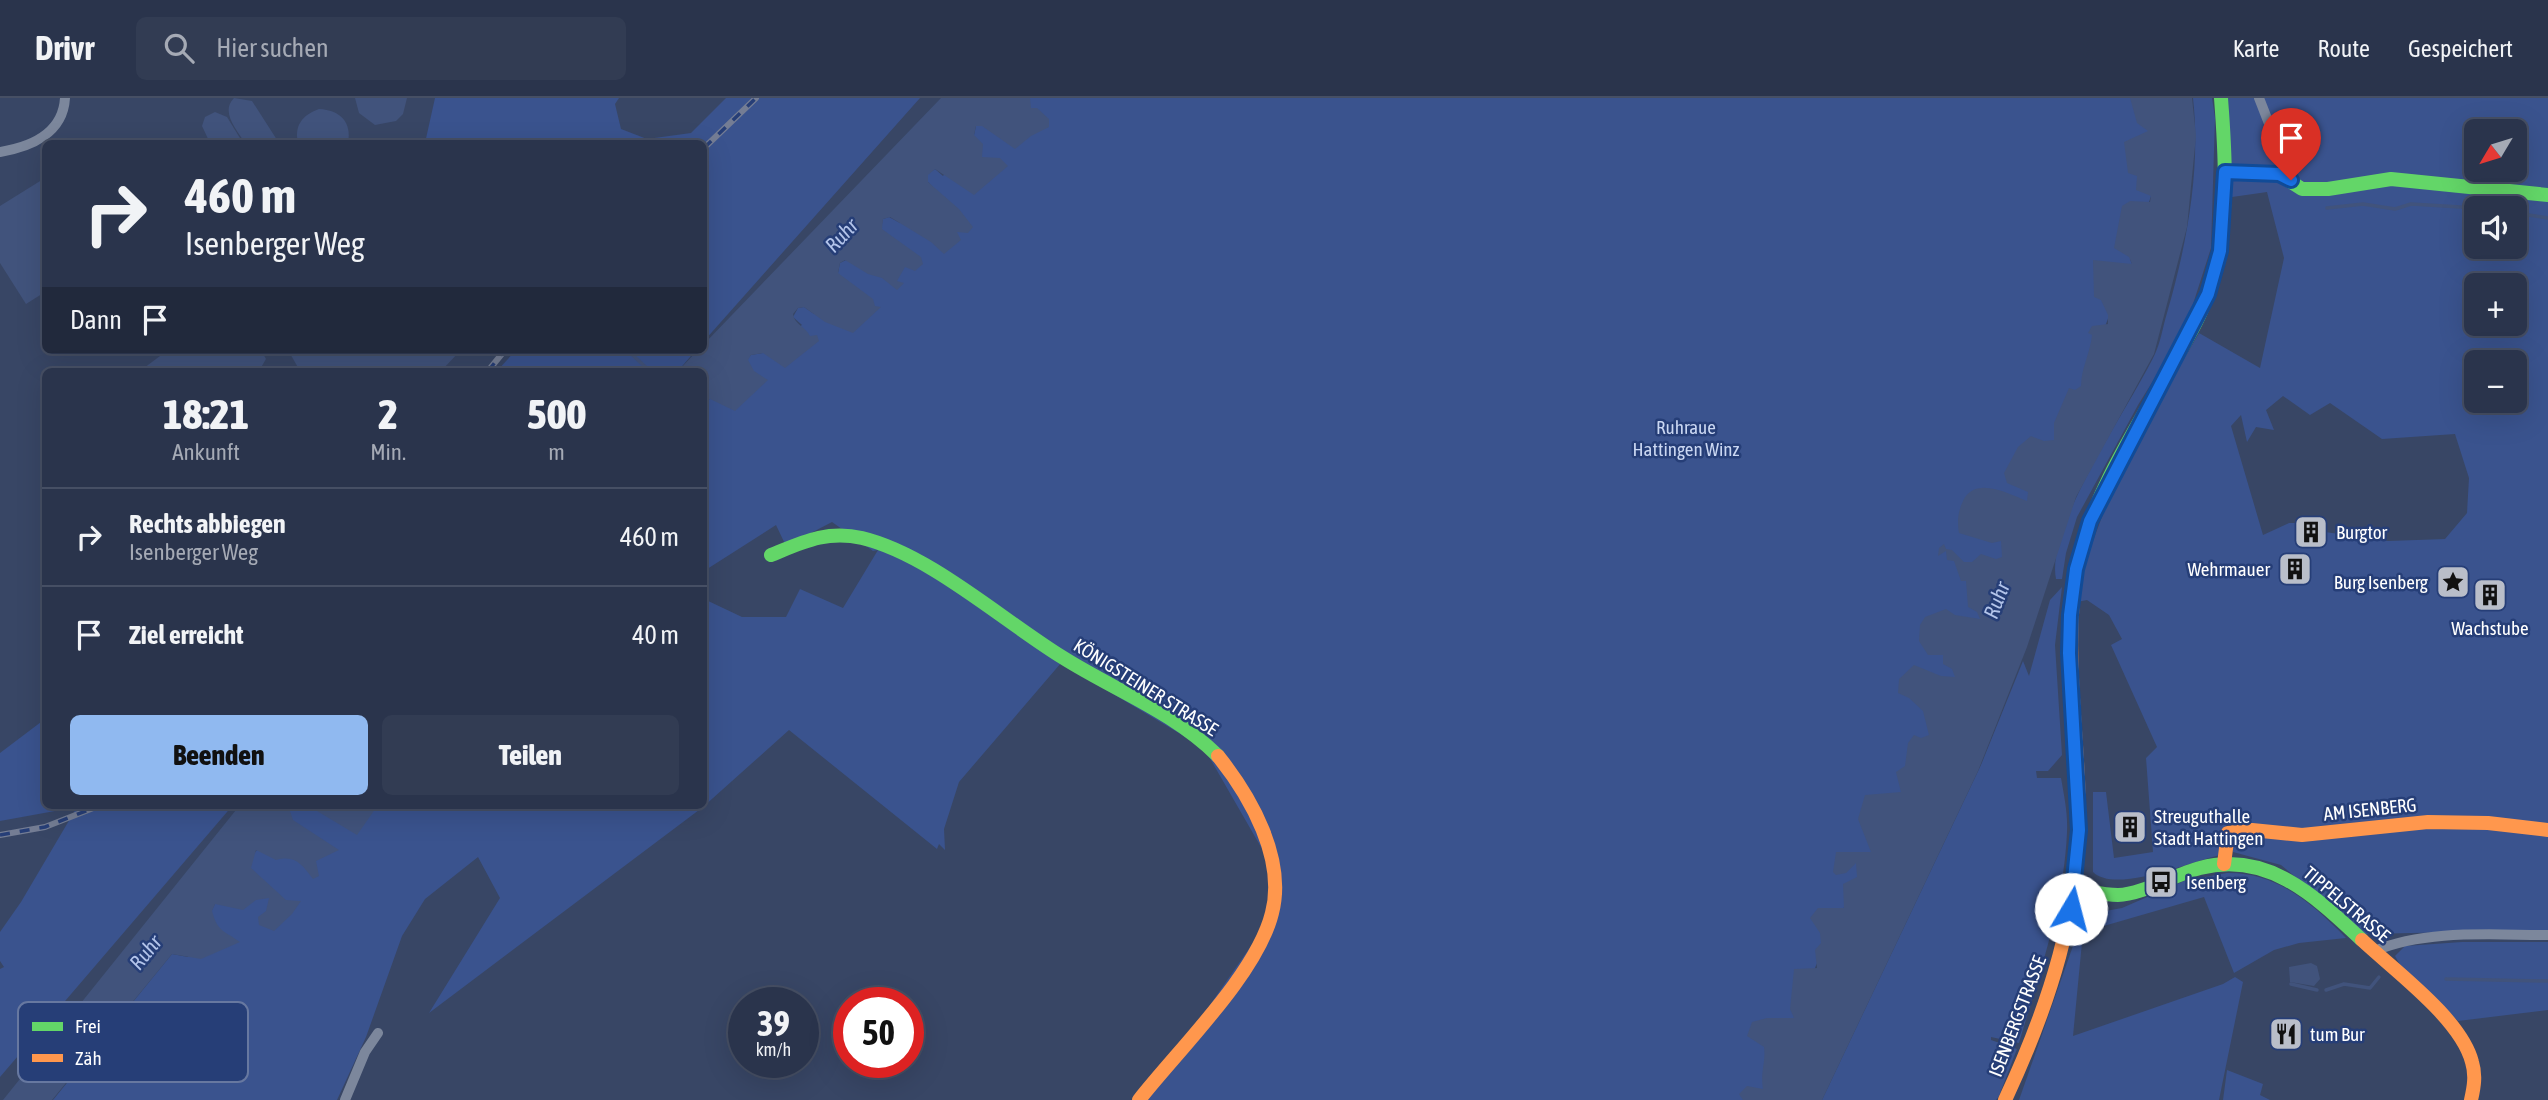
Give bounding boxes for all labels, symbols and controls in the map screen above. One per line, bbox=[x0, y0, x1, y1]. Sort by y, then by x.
search box bbox=[136, 17, 626, 80]
text: Drivr bbox=[35, 29, 94, 67]
icon: search bbox=[160, 29, 198, 67]
text: Hier suchen bbox=[216, 33, 329, 63]
text: Karte bbox=[2233, 35, 2279, 62]
text: Route bbox=[2317, 35, 2370, 62]
text: Gespeichert bbox=[2408, 35, 2513, 62]
pin bbox=[2261, 108, 2321, 180]
icon: arrive bbox=[2272, 119, 2310, 157]
north arrow bbox=[2464, 119, 2527, 182]
map controls bbox=[2464, 119, 2527, 413]
text: 460 m bbox=[185, 167, 296, 223]
icon: right bbox=[70, 168, 161, 259]
button: sound bbox=[2464, 196, 2527, 259]
water label: Ruhr bbox=[820, 213, 863, 257]
text: Isenberger Weg bbox=[185, 225, 365, 262]
button: + bbox=[2464, 273, 2527, 336]
icon: arrive bbox=[136, 301, 174, 339]
text: Dann bbox=[70, 305, 122, 335]
button: − bbox=[2464, 350, 2527, 413]
text: 18:21 bbox=[163, 390, 249, 438]
text: 2 bbox=[378, 390, 398, 438]
text: 500 bbox=[527, 390, 586, 438]
park label: Ruhraue Hattingen Winz bbox=[1633, 416, 1740, 460]
text: Ankunft bbox=[172, 439, 240, 465]
text: Min. bbox=[370, 439, 406, 465]
text: m bbox=[548, 439, 565, 465]
text: Rechts abbiegen bbox=[129, 509, 286, 539]
building icon: Burgtor bbox=[2292, 513, 2330, 551]
icon: right bbox=[70, 518, 108, 556]
place label: Burgtor bbox=[2336, 521, 2388, 543]
text: 460 m bbox=[620, 522, 679, 552]
text: Isenberger Weg bbox=[129, 539, 258, 565]
building icon: Wehrmauer bbox=[2276, 550, 2314, 588]
place label: Wehrmauer bbox=[2187, 558, 2270, 580]
place icon: Burg Isenberg bbox=[2434, 563, 2472, 601]
place label: Burg Isenberg bbox=[2334, 571, 2429, 593]
building icon: Wachstube bbox=[2471, 576, 2509, 614]
water label: Ruhr bbox=[1978, 578, 2014, 622]
icon: arrive bbox=[70, 616, 108, 654]
place label: Wachstube bbox=[2451, 617, 2529, 639]
text: Ziel erreicht bbox=[129, 620, 244, 650]
text: 40 m bbox=[632, 620, 679, 650]
street label: KÖNIGSTEINER STRASSE bbox=[1070, 634, 1222, 740]
button: Beenden bbox=[70, 715, 368, 795]
button: Teilen bbox=[382, 715, 679, 795]
street label: AM ISENBERG bbox=[2322, 793, 2418, 825]
place label: Streuguthalle Stadt Hattingen bbox=[2154, 805, 2263, 849]
building icon: Streuguthalle Stadt Hattingen bbox=[2111, 808, 2149, 846]
street label: TIPPELSTRASSE bbox=[2299, 861, 2395, 947]
bus stop icon: Isenberg bbox=[2142, 863, 2180, 901]
place label: Isenberg bbox=[2186, 871, 2247, 893]
position arrow bbox=[2034, 872, 2108, 946]
water label: Ruhr bbox=[124, 929, 166, 974]
street label: ISENBERGSTRASSE bbox=[1984, 952, 2050, 1080]
speed limit sign: 50 bbox=[833, 987, 924, 1078]
legend bbox=[18, 1002, 248, 1082]
text: 39 bbox=[757, 1003, 790, 1043]
text: Frei bbox=[75, 1015, 101, 1037]
restaurant icon: tum Bur bbox=[2267, 1015, 2305, 1053]
place label: tum Bur bbox=[2310, 1023, 2365, 1045]
text: km/h bbox=[756, 1039, 791, 1060]
text: Zäh bbox=[75, 1047, 102, 1069]

